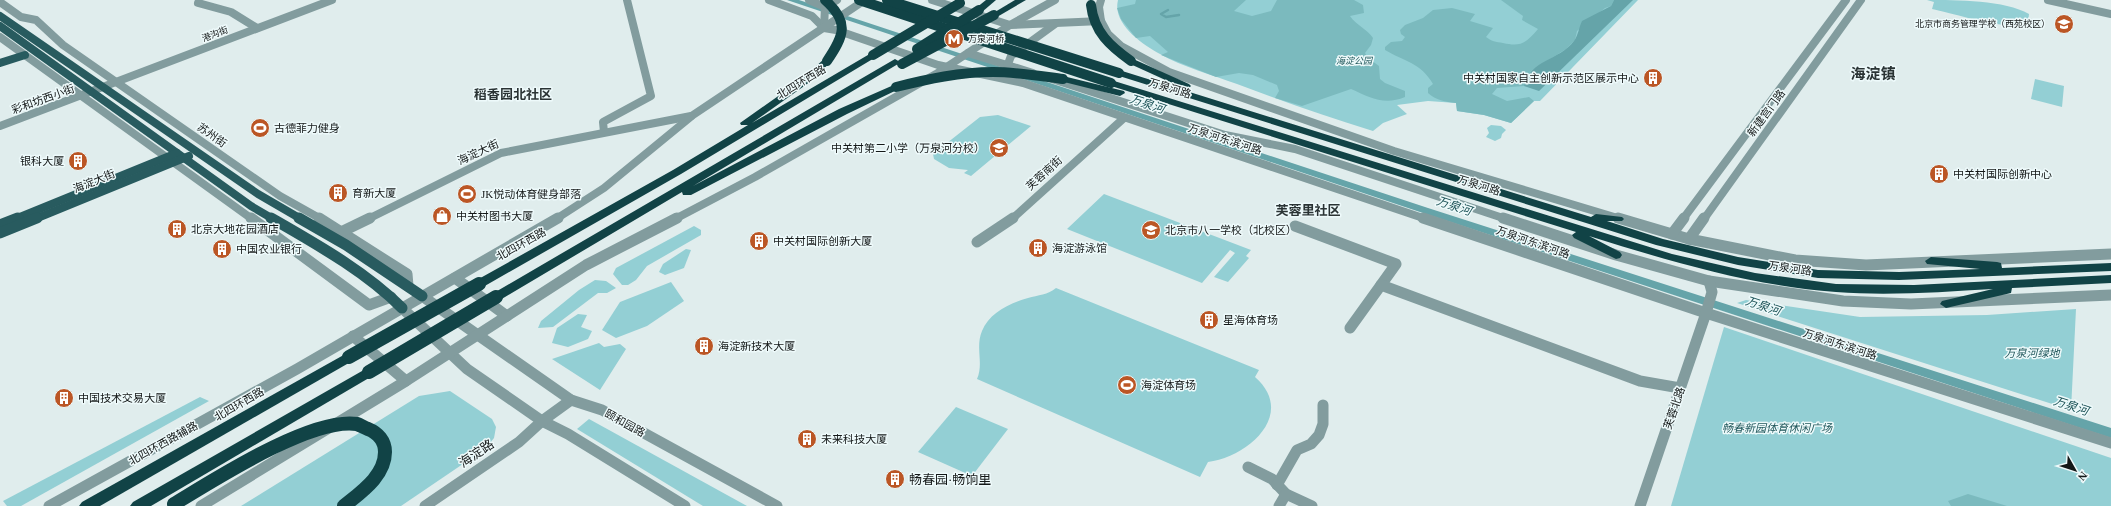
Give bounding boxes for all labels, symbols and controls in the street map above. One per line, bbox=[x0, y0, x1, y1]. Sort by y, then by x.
school or university icon: 北京市商务管理学校（西苑校区） bbox=[2053, 13, 2075, 35]
place label: 北京市商务管理学校（西苑校区） bbox=[1915, 18, 2050, 29]
street label: 港沟街 bbox=[201, 24, 229, 44]
metro station icon: 万泉河桥 bbox=[943, 28, 965, 50]
place label: 万泉河桥 bbox=[968, 34, 1005, 44]
park label: 海淀公园 bbox=[1336, 56, 1374, 66]
street label: 北四环西路 bbox=[774, 63, 828, 101]
district label: 海淀镇 bbox=[1850, 65, 1896, 82]
building icon: 中关村国家自主创新示范区展示中心 bbox=[1642, 67, 1664, 89]
place label: 中关村国家自主创新示范区展示中心 bbox=[1463, 72, 1639, 84]
street label: 万泉河路 bbox=[1147, 76, 1193, 100]
street label: 彩和坊西小街 bbox=[10, 82, 76, 116]
district label: 稻香园北社区 bbox=[474, 87, 552, 102]
street label: 新建宫门路 bbox=[1745, 87, 1787, 139]
water label: 万泉河 bbox=[1128, 92, 1168, 117]
sports icon: 古德菲力健身 bbox=[249, 117, 271, 139]
street label: 苏州街 bbox=[195, 121, 229, 149]
street label: 万泉河东滨河路 bbox=[1187, 121, 1263, 157]
place label: 古德菲力健身 bbox=[274, 122, 340, 134]
street label: 海淀大街 bbox=[456, 137, 500, 167]
school or university icon: 中关村第二小学（万泉河分校） bbox=[988, 137, 1010, 159]
place label: 中关村第二小学（万泉河分校） bbox=[831, 142, 985, 154]
building icon: 银科大厦 bbox=[67, 150, 89, 172]
street label: 芙蓉南街 bbox=[1024, 154, 1064, 192]
place label: 银科大厦 bbox=[20, 155, 64, 167]
building icon: 中关村国际创新中心 bbox=[1928, 163, 1950, 185]
street label: 海淀大街 bbox=[71, 167, 117, 195]
place label: 中关村国际创新中心 bbox=[1953, 168, 2052, 180]
street label: 万泉河路 bbox=[1456, 173, 1502, 197]
building icon: 育新大厦 bbox=[327, 182, 349, 204]
sports icon: JK悦动体育健身部落 bbox=[456, 183, 478, 205]
place label: 育新大厦 bbox=[352, 187, 396, 199]
place label: JK悦动体育健身部落 bbox=[481, 188, 581, 200]
water label: 万泉河 bbox=[1435, 194, 1475, 219]
district label: 芙蓉里社区 bbox=[1275, 203, 1341, 218]
shop icon: 中关村图书大厦 bbox=[431, 205, 453, 227]
place label: 中关村图书大厦 bbox=[456, 210, 533, 222]
building icon: 北京大地花园酒店 bbox=[166, 218, 188, 240]
school or university icon: 北京市八一学校（北校区） bbox=[1140, 219, 1162, 241]
place label: 北京大地花园酒店 bbox=[191, 223, 279, 235]
place label: 北京市八一学校（北校区） bbox=[1165, 224, 1297, 236]
street label: 万泉河东滨河路 bbox=[1495, 224, 1571, 260]
street label: 北四环西路 bbox=[494, 225, 548, 263]
building icon: 中关村国际创新大厦 bbox=[748, 230, 770, 252]
place label: 中关村国际创新大厦 bbox=[773, 235, 872, 247]
building icon: 海淀游泳馆 bbox=[1027, 237, 1049, 259]
building icon: 中国农业银行 bbox=[211, 238, 233, 260]
place label: 海淀游泳馆 bbox=[1052, 242, 1107, 254]
place label: 中国农业银行 bbox=[236, 243, 302, 255]
street label: 万泉河路 bbox=[1767, 259, 1813, 277]
water label: 万泉河 bbox=[1744, 294, 1784, 319]
building icon: 星海体育场 bbox=[1198, 309, 1220, 331]
place label: 星海体育场 bbox=[1223, 314, 1278, 326]
street label: 万泉河东滨河路 bbox=[1802, 326, 1878, 362]
building icon: 海淀新技术大厦 bbox=[693, 335, 715, 357]
place label: 海淀新技术大厦 bbox=[718, 340, 795, 352]
park label: 万泉河绿地 bbox=[2005, 347, 2060, 359]
sports icon: 海淀体育场 bbox=[1116, 374, 1138, 396]
place label: 海淀体育场 bbox=[1141, 379, 1196, 391]
street label: 北四环西路 bbox=[212, 385, 266, 423]
street label: 芙蓉北路 bbox=[1661, 385, 1687, 431]
building icon: 中国技术交易大厦 bbox=[53, 387, 75, 409]
place label: 中国技术交易大厦 bbox=[78, 392, 166, 404]
water label: 万泉河 bbox=[2052, 394, 2092, 419]
street label: 颐和园路 bbox=[603, 407, 647, 439]
street label: 北四环西路辅路 bbox=[126, 419, 200, 467]
park label: 畅春新园体育休闲广场 bbox=[1722, 422, 1833, 434]
building icon: 未来科技大厦 bbox=[796, 428, 818, 450]
place label: 未来科技大厦 bbox=[821, 433, 887, 445]
street label: 海淀路 bbox=[456, 436, 497, 471]
north arrow bbox=[2055, 450, 2095, 490]
building icon: 畅春园·畅饷里 bbox=[884, 468, 906, 490]
text: N bbox=[2076, 469, 2090, 483]
place label: 畅春园·畅饷里 bbox=[909, 472, 991, 487]

